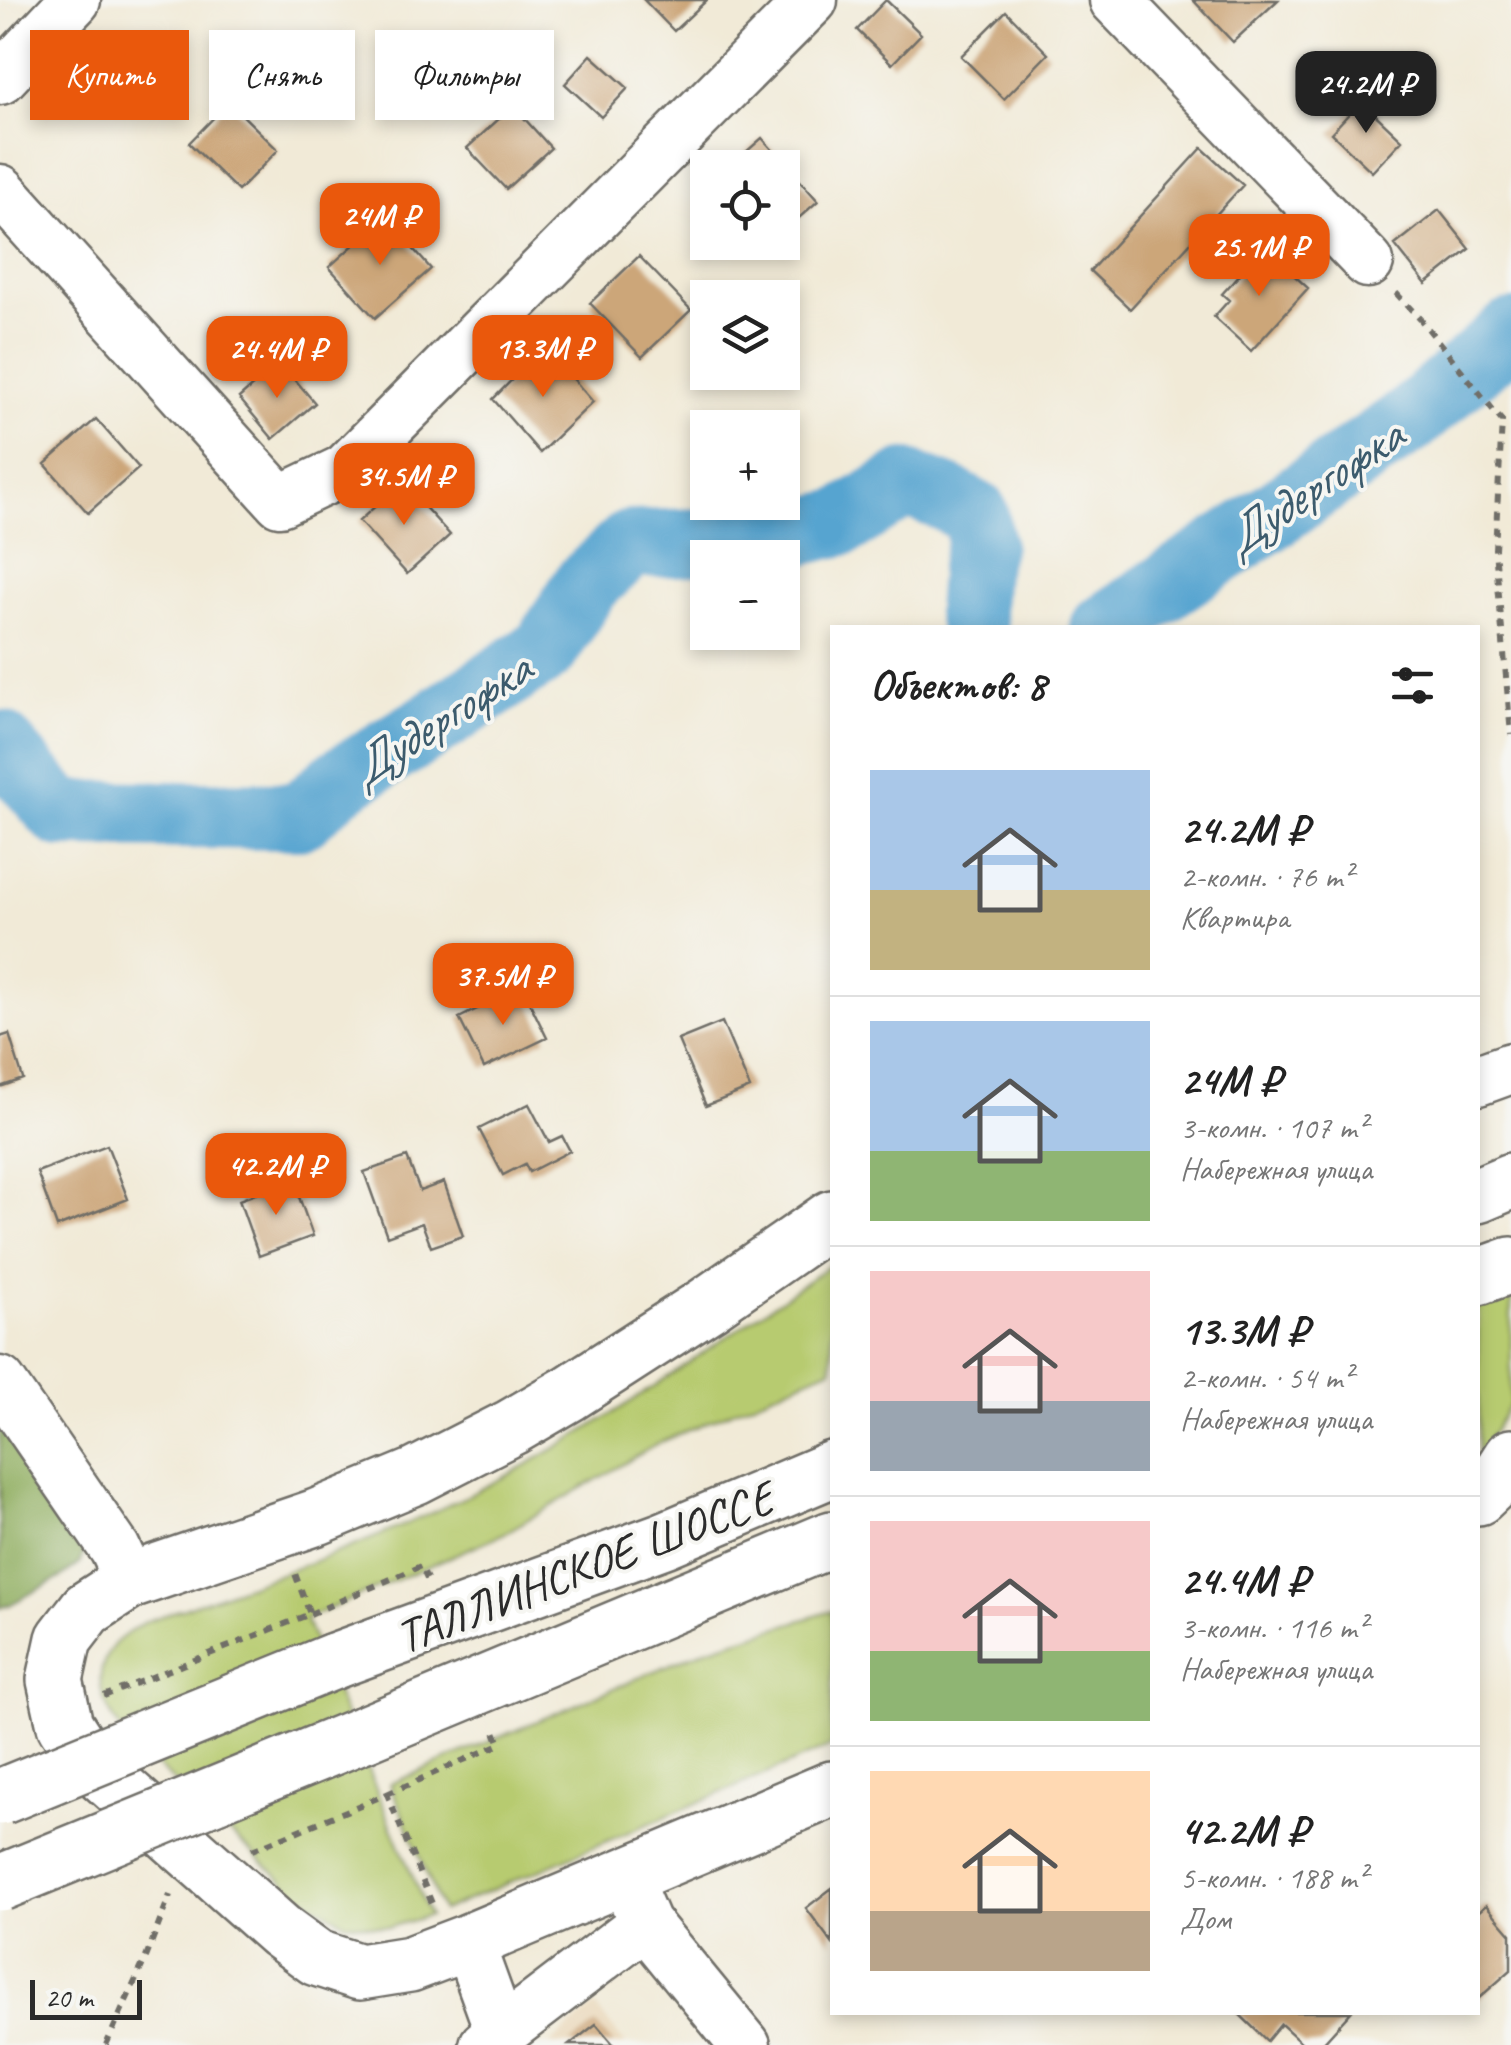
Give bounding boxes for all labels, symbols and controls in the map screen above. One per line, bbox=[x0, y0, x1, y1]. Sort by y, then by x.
chip: Купить bbox=[30, 30, 189, 120]
chip: Снять bbox=[209, 30, 355, 120]
chip: Фильтры bbox=[375, 30, 554, 120]
pin: 24.2M ₽ bbox=[1274, 51, 1458, 136]
text: 24.2M ₽ bbox=[1317, 63, 1415, 104]
map controls bbox=[690, 150, 800, 650]
button: locate bbox=[690, 150, 800, 260]
pin: 24M ₽ bbox=[310, 183, 450, 268]
text: 24M ₽ bbox=[342, 195, 418, 236]
pin: 25.1M ₽ bbox=[1167, 214, 1351, 299]
text: 25.1M ₽ bbox=[1211, 226, 1307, 267]
button: layers bbox=[690, 280, 800, 390]
pin: 13.3M ₽ bbox=[451, 315, 635, 400]
pin: 24.4M ₽ bbox=[185, 316, 369, 401]
text: 13.3M ₽ bbox=[494, 327, 592, 368]
text: 24.4M ₽ bbox=[228, 328, 326, 369]
water label: Дудергофка bbox=[1210, 402, 1418, 571]
button: + bbox=[690, 410, 800, 520]
pin: 34.5M ₽ bbox=[312, 443, 496, 528]
text: 34.5M ₽ bbox=[356, 455, 452, 496]
button: − bbox=[690, 540, 800, 650]
water label: Дудергофка bbox=[337, 635, 545, 801]
icon: filters bbox=[1385, 658, 1440, 713]
text: Объектов: 8 bbox=[870, 659, 1046, 712]
text: 24.2M ₽ bbox=[1180, 803, 1308, 856]
icon: home bbox=[950, 810, 1070, 930]
text: 2-комн. · 76 m² bbox=[1180, 856, 1352, 897]
text: Квартира bbox=[1180, 897, 1289, 938]
pin: 37.5M ₽ bbox=[411, 943, 595, 1028]
text: 37.5M ₽ bbox=[455, 955, 551, 996]
text: 24M ₽ bbox=[1180, 1054, 1280, 1107]
icon: home bbox=[950, 1061, 1070, 1181]
text: 3-комн. · 107 m² bbox=[1180, 1107, 1367, 1148]
pin: 42.2M ₽ bbox=[184, 1133, 368, 1218]
text: 42.2M ₽ bbox=[227, 1145, 325, 1186]
text: Набережная улица bbox=[1180, 1148, 1372, 1189]
text: 13.3M ₽ bbox=[1180, 1304, 1308, 1357]
icon: home bbox=[950, 1311, 1070, 1431]
text: 2-комн. · 54 m² bbox=[1180, 1357, 1352, 1398]
text: Набережная улица bbox=[1180, 1398, 1372, 1439]
street label: ТАЛЛИНСКОЕ ШОССЕ bbox=[387, 1465, 787, 1667]
text: 24.4M ₽ bbox=[1180, 1554, 1308, 1607]
icon: home bbox=[950, 1561, 1070, 1681]
text: 3-комн. · 116 m² bbox=[1180, 1607, 1367, 1648]
text: Набережная улица bbox=[1180, 1648, 1372, 1689]
text: 42.2M ₽ bbox=[1180, 1804, 1308, 1857]
icon: home bbox=[950, 1811, 1070, 1931]
text: 5-комн. · 188 m² bbox=[1180, 1857, 1367, 1898]
text: Дом bbox=[1180, 1898, 1231, 1939]
scale bar bbox=[30, 1975, 142, 2020]
text: 20 m bbox=[45, 1980, 93, 2015]

